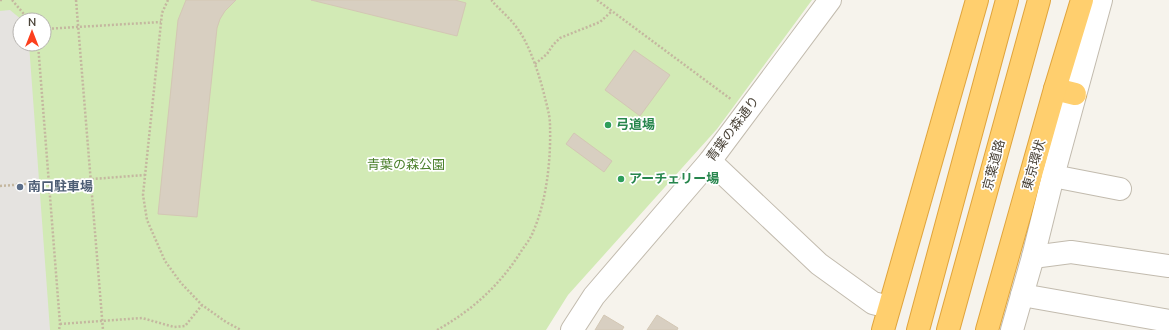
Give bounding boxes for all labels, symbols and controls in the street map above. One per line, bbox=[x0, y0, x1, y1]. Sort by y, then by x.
north arrow bbox=[12, 12, 52, 52]
text: N bbox=[28, 15, 36, 30]
street label: 青葉の森通り bbox=[702, 92, 764, 166]
place label: 弓道場 bbox=[616, 116, 655, 134]
marker: 弓道場 bbox=[603, 120, 613, 130]
street label: 京葉道路 bbox=[979, 138, 1009, 192]
street label: 東京環状 bbox=[1018, 138, 1050, 192]
park label: 青葉の森公園 bbox=[367, 156, 445, 174]
place label: アーチェリー場 bbox=[629, 170, 719, 188]
marker: アーチェリー場 bbox=[616, 174, 626, 184]
place label: 南口駐車場 bbox=[28, 178, 93, 196]
marker: 南口駐車場 bbox=[15, 182, 25, 192]

